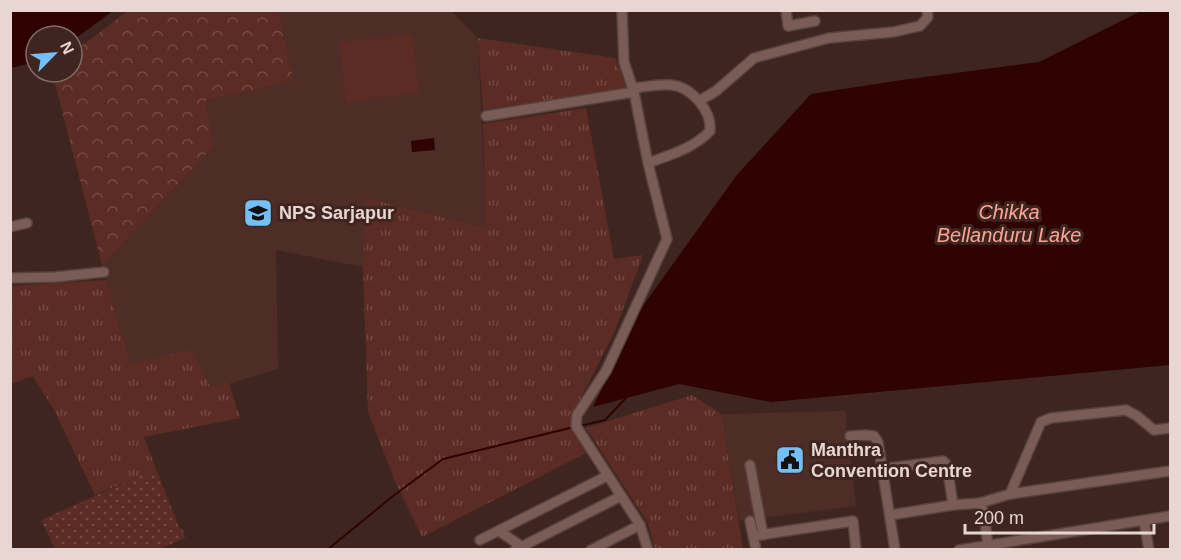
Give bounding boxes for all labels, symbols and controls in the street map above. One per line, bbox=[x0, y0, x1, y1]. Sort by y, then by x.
north arrow bbox=[24, 24, 84, 84]
text: N bbox=[57, 39, 77, 57]
school or university icon: NPS Sarjapur bbox=[242, 197, 274, 229]
water label: Chikka Bellanduru Lake bbox=[937, 201, 1081, 246]
place label: NPS Sarjapur bbox=[279, 203, 394, 223]
place label: Manthra Convention Centre bbox=[811, 440, 972, 481]
public building icon: Manthra Convention Centre bbox=[774, 444, 806, 476]
scale bar bbox=[965, 497, 1154, 535]
text: 200 m bbox=[974, 508, 1024, 528]

